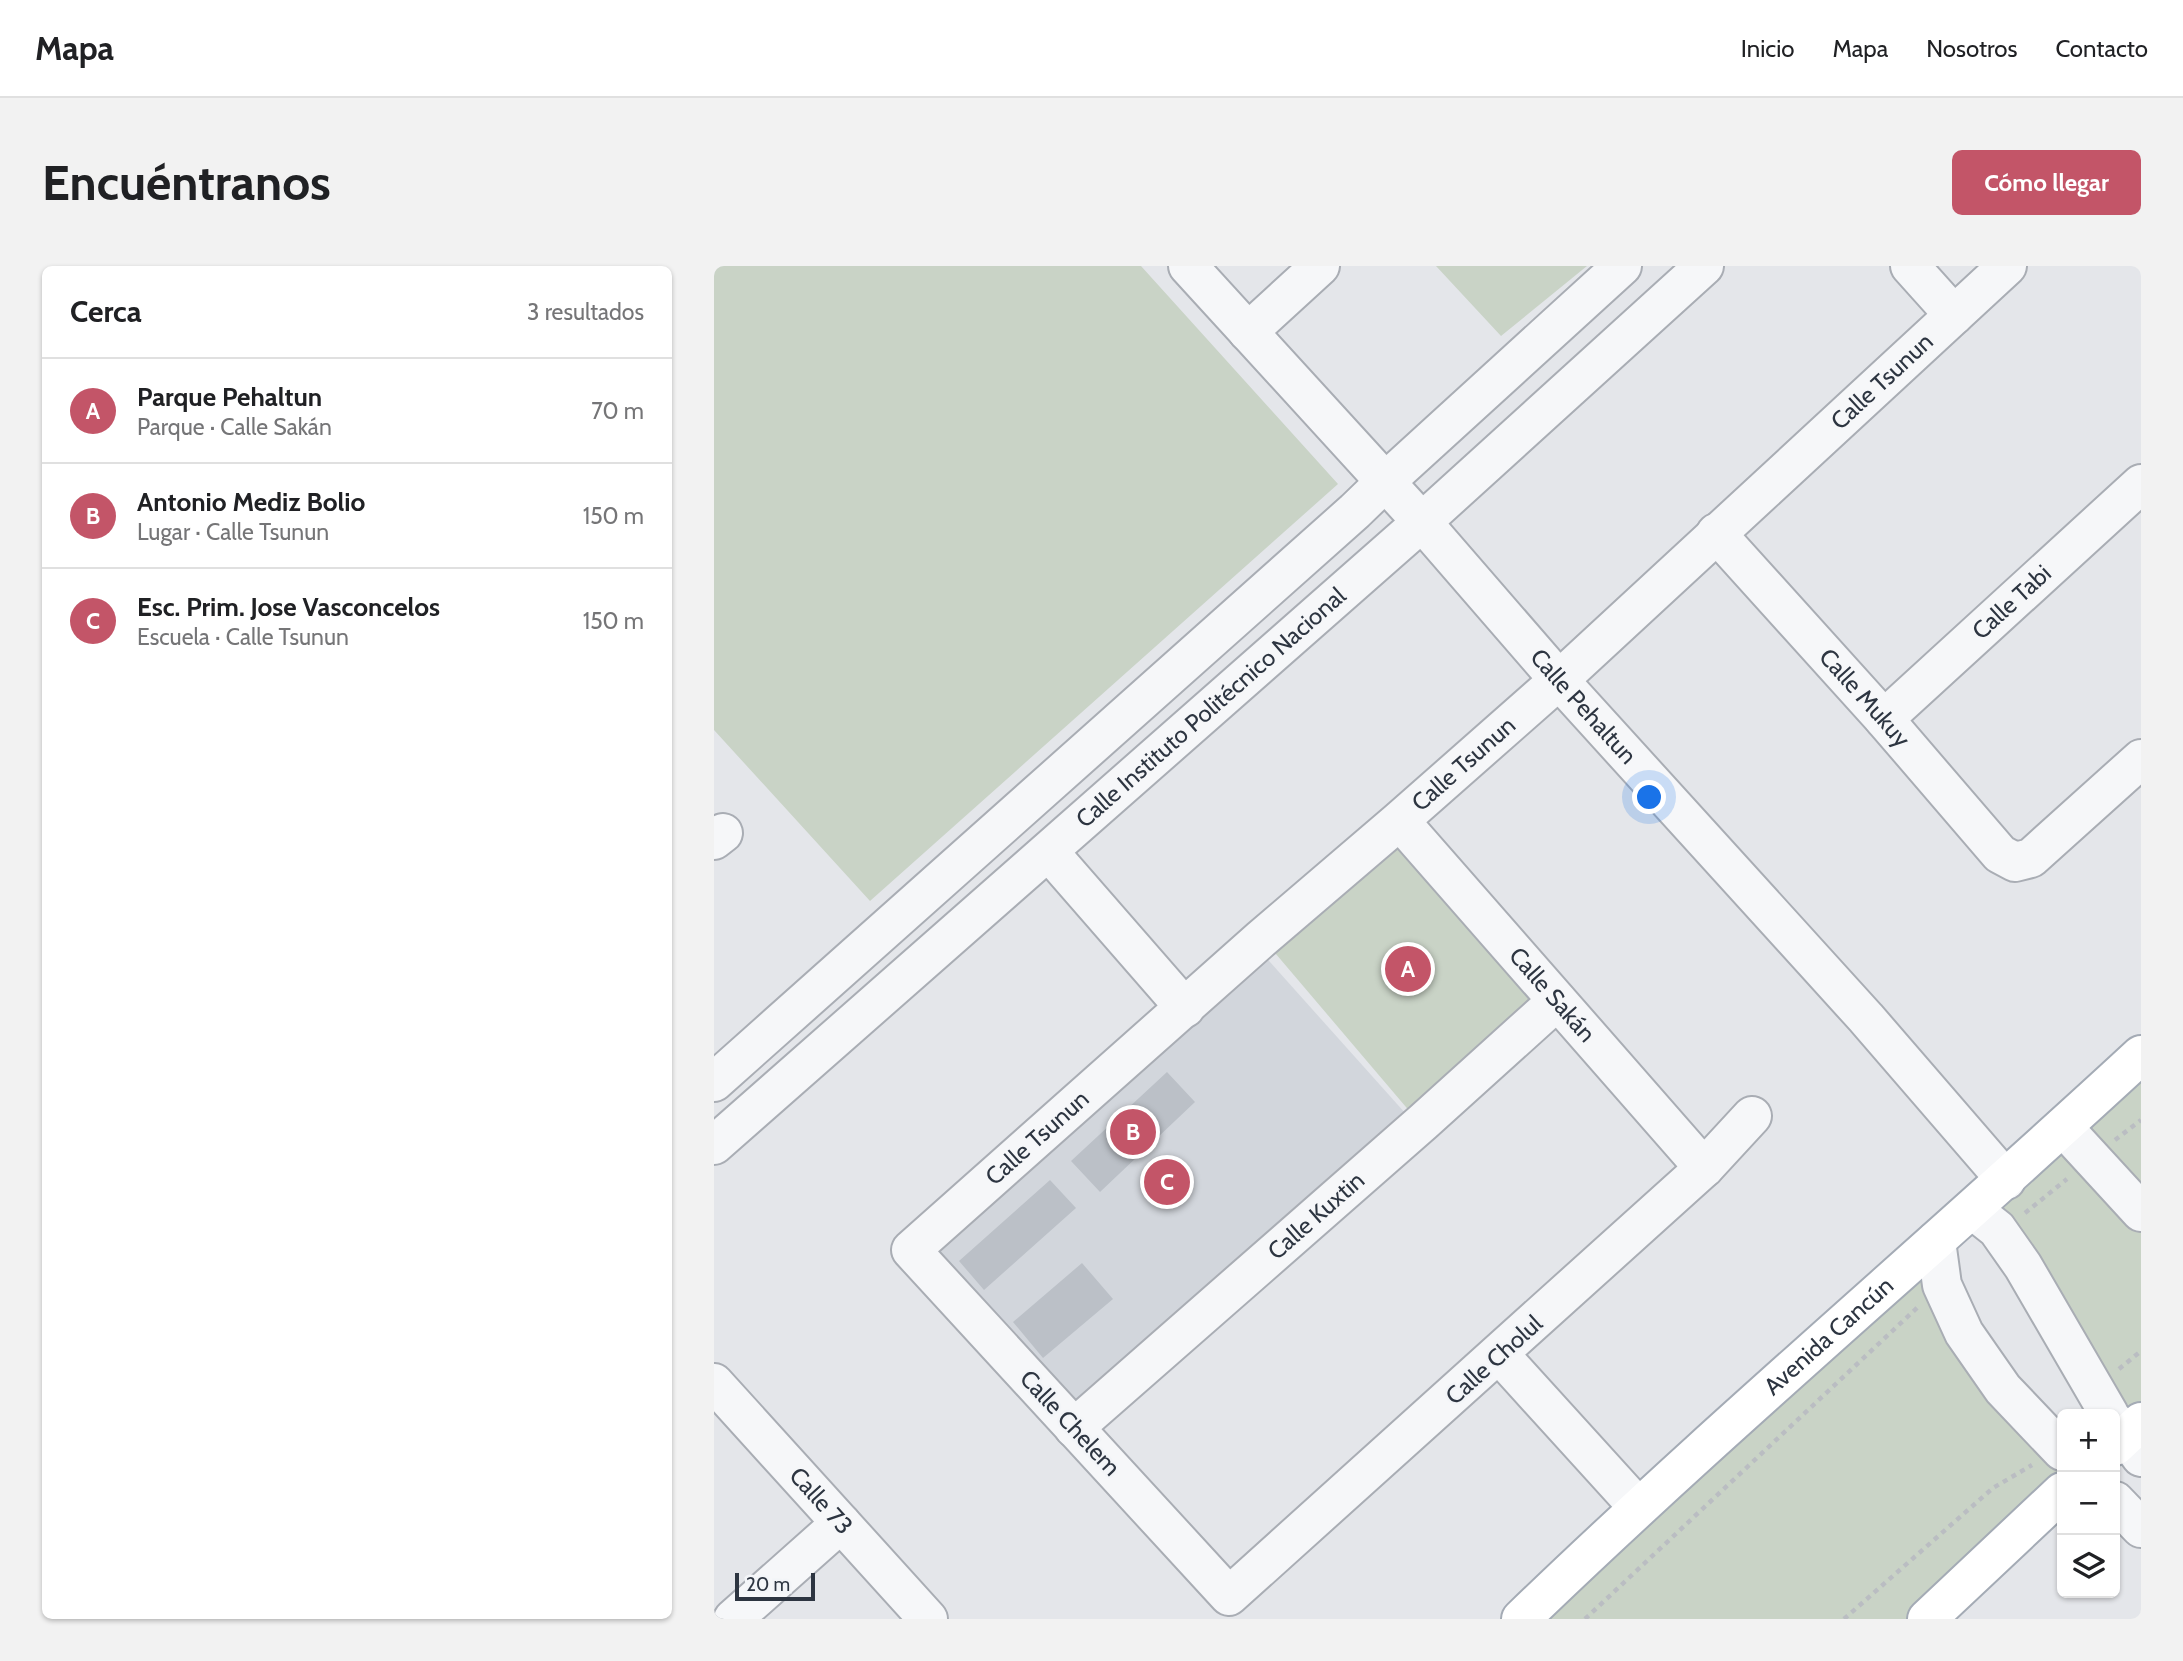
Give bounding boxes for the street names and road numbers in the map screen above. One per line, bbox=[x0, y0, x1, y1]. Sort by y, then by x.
street label: Calle Tsunun bbox=[1825, 327, 1939, 435]
street label: Calle Tabi bbox=[1966, 559, 2057, 645]
street label: Calle Instituto Politécnico Nacional bbox=[1070, 581, 1352, 834]
street label: Calle Mukuy bbox=[1813, 642, 1917, 753]
street label: Calle Pehaltun bbox=[1524, 643, 1643, 770]
street label: Calle Tsunun bbox=[1405, 710, 1521, 817]
street label: Calle Sakán bbox=[1503, 941, 1602, 1048]
street label: Calle Tsunun bbox=[979, 1084, 1095, 1191]
street label: Calle Kuxtin bbox=[1262, 1165, 1370, 1265]
street label: Avenida Cancún bbox=[1758, 1271, 1899, 1401]
street label: Calle Cholul bbox=[1439, 1308, 1548, 1411]
street label: Calle Chelem bbox=[1014, 1364, 1127, 1482]
street label: Calle 73 bbox=[783, 1461, 859, 1540]

